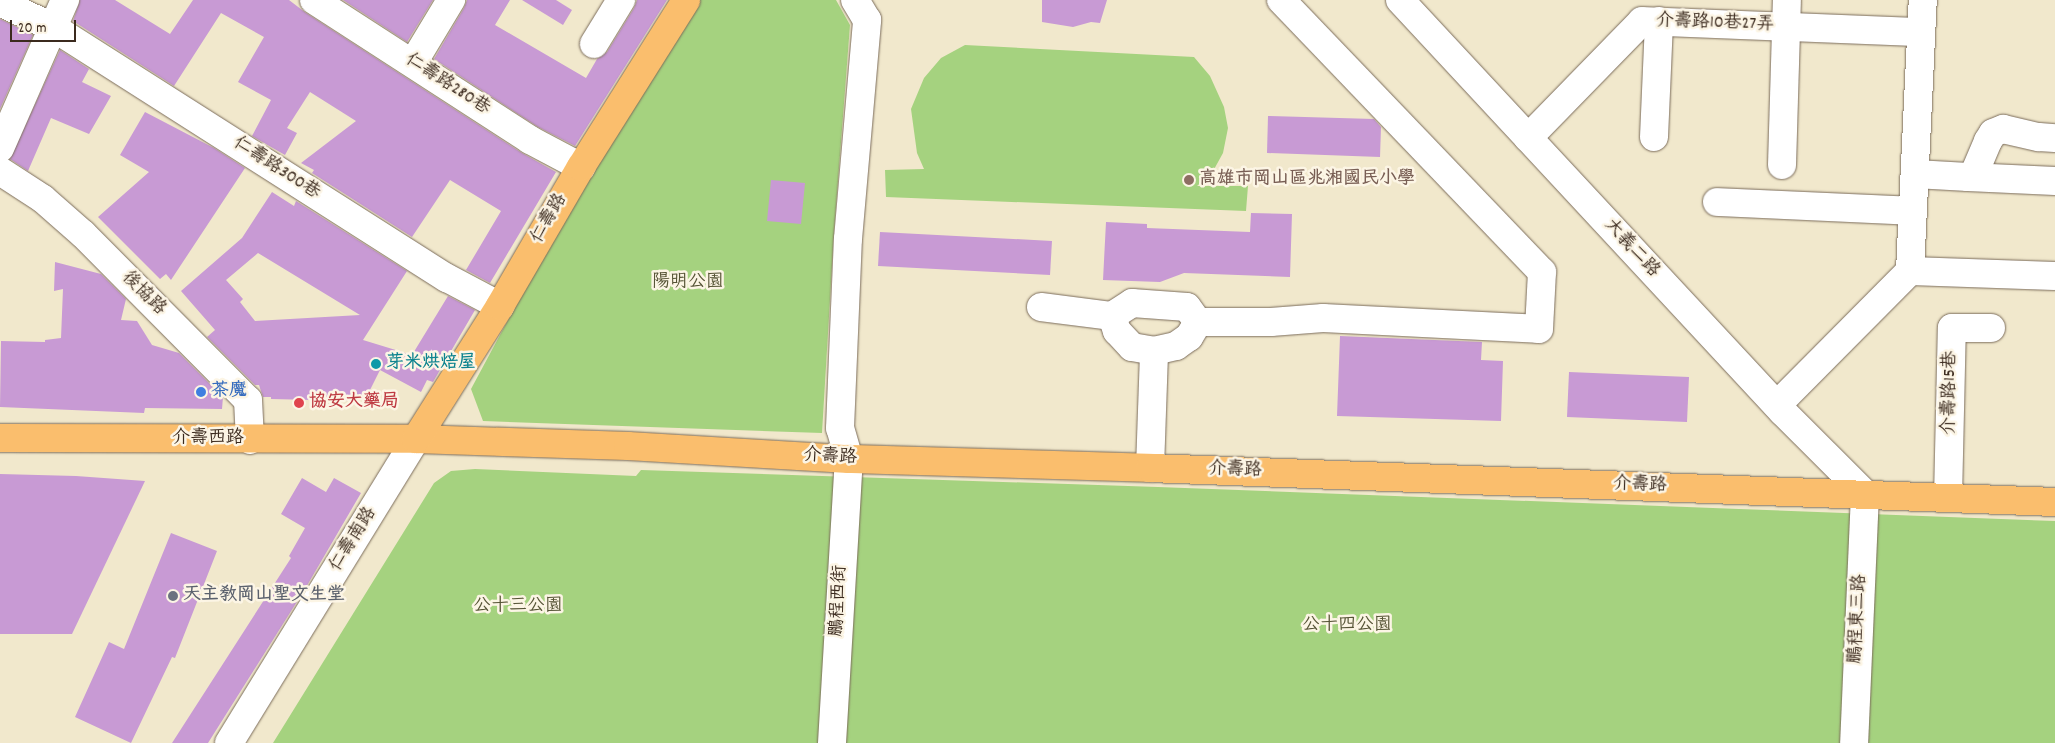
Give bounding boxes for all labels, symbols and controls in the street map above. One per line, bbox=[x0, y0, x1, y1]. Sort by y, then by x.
scale bar bbox=[12, 10, 79, 42]
street label: 介壽路10巷27弄 bbox=[1655, 11, 1775, 37]
text: 20 m bbox=[18, 18, 46, 40]
street label: 仁壽路280巷 bbox=[400, 50, 494, 120]
street label: 仁壽路300巷 bbox=[228, 133, 324, 205]
place label: 高雄市岡山區兆湘國民小學 bbox=[1199, 169, 1415, 191]
marker: 高雄市岡山區兆湘國民小學 bbox=[1183, 174, 1195, 186]
street label: 仁壽路 bbox=[527, 190, 573, 248]
street label: 大義二路 bbox=[1599, 215, 1663, 283]
street label: 後協路 bbox=[116, 267, 170, 321]
park label: 陽明公園 bbox=[652, 272, 724, 294]
street label: 介壽路15巷 bbox=[1939, 351, 1963, 435]
place label: 芽米烘焙屋 bbox=[386, 353, 476, 375]
marker: 芽米烘焙屋 bbox=[370, 358, 382, 370]
place label: 茶魔 bbox=[211, 381, 247, 403]
marker: 茶魔 bbox=[195, 386, 207, 398]
place label: 協安大藥局 bbox=[309, 392, 399, 414]
marker: 協安大藥局 bbox=[293, 397, 305, 409]
street label: 介壽西路 bbox=[172, 428, 244, 450]
street label: 介壽路 bbox=[802, 446, 858, 470]
street label: 介壽路 bbox=[1208, 459, 1262, 483]
street label: 介壽路 bbox=[1613, 474, 1667, 498]
street label: 仁壽南路 bbox=[326, 504, 382, 576]
street label: 鵬程西街 bbox=[827, 564, 853, 638]
street label: 鵬程東三路 bbox=[1846, 573, 1872, 665]
place label: 天主教岡山聖文生堂 bbox=[183, 585, 345, 607]
marker: 天主教岡山聖文生堂 bbox=[167, 590, 179, 602]
park label: 公十三公園 bbox=[473, 596, 563, 618]
park label: 公十四公園 bbox=[1302, 615, 1392, 637]

